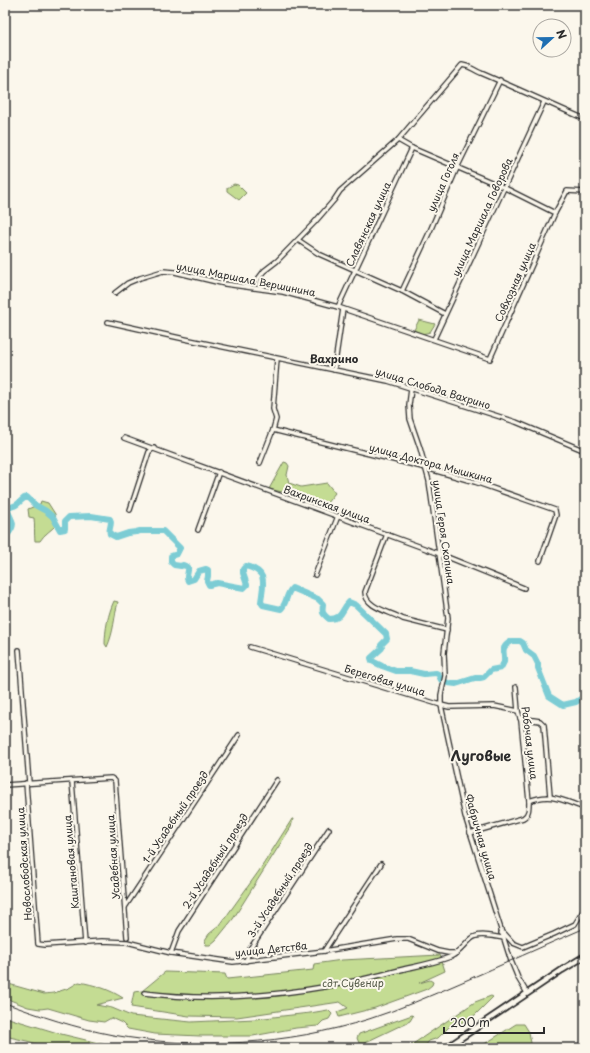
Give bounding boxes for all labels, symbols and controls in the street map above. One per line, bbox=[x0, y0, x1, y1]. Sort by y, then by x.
north arrow bbox=[532, 18, 572, 58]
text: N bbox=[552, 27, 571, 42]
street label: улица Гоголя bbox=[423, 150, 462, 214]
street label: улица Маршала Говорова bbox=[447, 154, 516, 279]
street label: Славянская улица bbox=[341, 178, 394, 269]
street label: Совхозная улица bbox=[490, 239, 539, 324]
street label: улица Маршала Вершинина bbox=[175, 258, 318, 300]
district label: Вахрино bbox=[310, 350, 359, 367]
street label: улица Слобода Вахрино bbox=[374, 363, 493, 412]
street label: улица Доктора Мышкина bbox=[368, 439, 495, 486]
street label: улица Героя Скопина bbox=[430, 479, 459, 586]
street label: Вахринская улица bbox=[282, 481, 373, 526]
street label: Береговая улица bbox=[343, 660, 428, 699]
street label: Рабочая улица bbox=[519, 705, 543, 781]
district label: Луговые bbox=[451, 745, 512, 766]
street label: 1-й Усадебный проезд bbox=[138, 767, 211, 866]
street label: Фабричная улица bbox=[462, 792, 501, 882]
street label: Новослободская улица bbox=[12, 806, 35, 921]
street label: 2-й Усадебный проезд bbox=[178, 810, 251, 911]
street label: Усадебная улица bbox=[102, 813, 123, 900]
street label: Каштановая улица bbox=[59, 814, 82, 910]
street label: 3-й Усадебный проезд bbox=[243, 839, 316, 940]
street label: улица Детства bbox=[234, 937, 309, 960]
park label: сдт Сувенир bbox=[322, 975, 384, 990]
scale bar bbox=[444, 1009, 544, 1035]
text: 200 m bbox=[450, 1013, 490, 1031]

